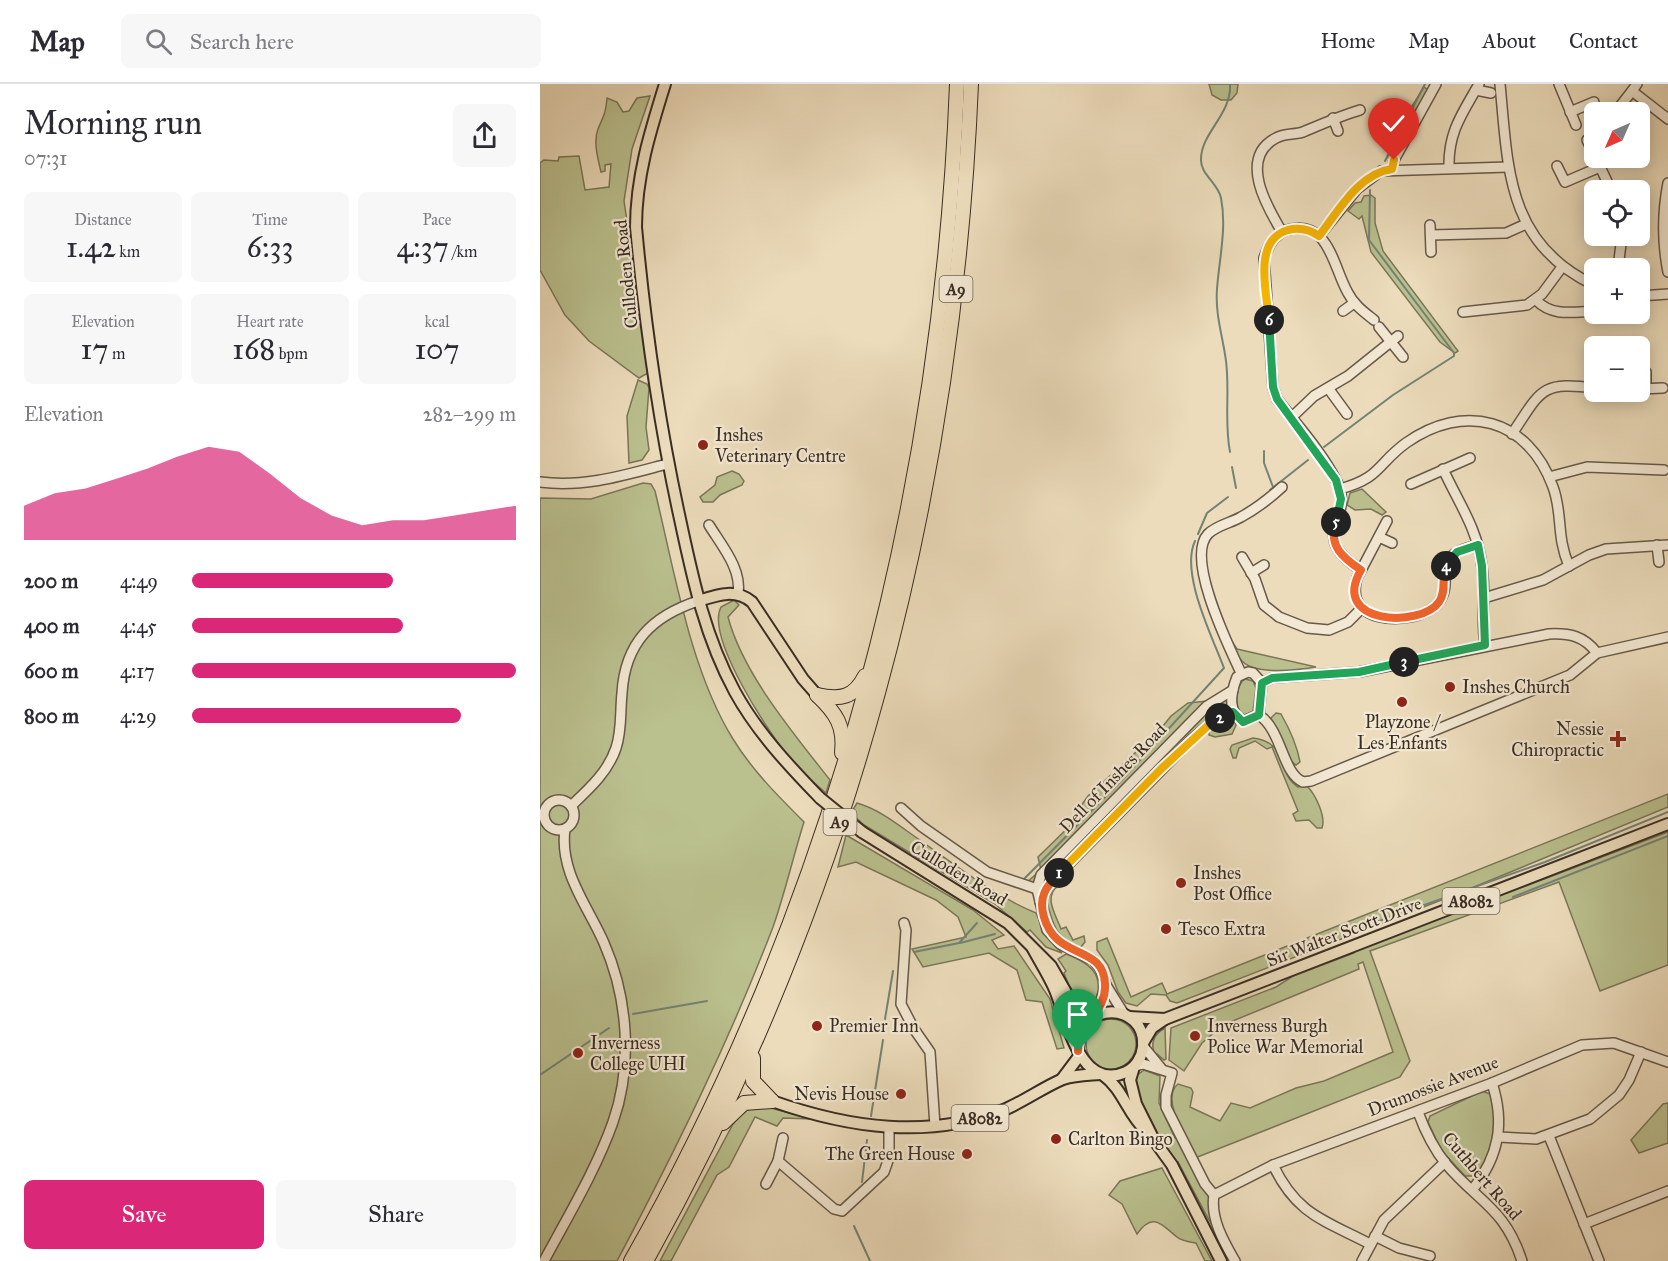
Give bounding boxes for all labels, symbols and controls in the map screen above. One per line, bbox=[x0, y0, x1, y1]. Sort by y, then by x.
search box bbox=[121, 14, 541, 68]
text: Map bbox=[30, 24, 85, 59]
icon: search bbox=[142, 25, 175, 58]
text: Search here bbox=[190, 28, 294, 55]
text: Home bbox=[1320, 28, 1375, 54]
text: Map bbox=[1408, 28, 1449, 54]
text: About bbox=[1482, 28, 1536, 54]
text: Contact bbox=[1569, 28, 1638, 54]
pin bbox=[1368, 98, 1419, 160]
north arrow bbox=[1584, 102, 1650, 168]
map controls bbox=[1584, 102, 1650, 402]
text: Morning run bbox=[24, 103, 202, 143]
button: share bbox=[453, 104, 516, 167]
icon: check bbox=[1377, 107, 1410, 140]
text: 07:31 bbox=[24, 146, 67, 170]
button: locate bbox=[1584, 180, 1650, 246]
text: Distance bbox=[74, 210, 132, 229]
text: Time bbox=[252, 210, 288, 229]
text: Pace bbox=[422, 210, 452, 229]
street label: Culloden Road bbox=[609, 219, 643, 329]
text: 1.42 bbox=[66, 229, 116, 265]
text: 6:33 bbox=[247, 229, 293, 265]
text: 4:37 bbox=[397, 229, 449, 265]
text: km bbox=[116, 242, 140, 261]
text: /km bbox=[449, 242, 477, 261]
button: + bbox=[1584, 258, 1650, 324]
road number: A9 bbox=[940, 276, 972, 302]
pin: 6 bbox=[1254, 305, 1284, 335]
text: 6 bbox=[1265, 310, 1273, 329]
text: Elevation bbox=[71, 312, 135, 331]
text: Heart rate bbox=[236, 312, 304, 331]
text: kcal bbox=[424, 312, 450, 331]
text: 17 bbox=[81, 331, 108, 367]
text: 168 bbox=[232, 331, 275, 367]
text: 107 bbox=[414, 331, 460, 367]
button: − bbox=[1584, 336, 1650, 402]
text: m bbox=[108, 344, 125, 363]
text: bpm bbox=[275, 344, 308, 363]
text: Elevation bbox=[24, 402, 103, 426]
text: 282–299 m bbox=[423, 402, 516, 426]
place label: Inshes Veterinary Centre bbox=[714, 424, 846, 467]
marker: Inshes Veterinary Centre bbox=[696, 438, 710, 452]
pin: 5 bbox=[1321, 507, 1351, 537]
text: 5 bbox=[1332, 512, 1340, 531]
pin: 4 bbox=[1431, 551, 1461, 581]
text: 4 bbox=[1442, 556, 1450, 575]
text: 200 m bbox=[24, 569, 78, 593]
text: 4:49 bbox=[120, 569, 158, 593]
text: 400 m bbox=[24, 614, 80, 638]
text: 4:45 bbox=[120, 614, 157, 638]
pin: 3 bbox=[1389, 647, 1419, 677]
text: 3 bbox=[1401, 652, 1407, 671]
text: 600 m bbox=[24, 659, 79, 683]
text: 4:17 bbox=[120, 659, 155, 683]
place label: Inshes Church bbox=[1462, 676, 1570, 698]
marker: Inshes Church bbox=[1443, 680, 1457, 694]
marker: Playzone / Les Enfants bbox=[1395, 695, 1409, 709]
pin: 2 bbox=[1205, 703, 1235, 733]
text: 800 m bbox=[24, 704, 79, 728]
text: 4:29 bbox=[120, 704, 157, 728]
text: 2 bbox=[1216, 708, 1224, 727]
place label: Playzone / Les Enfants bbox=[1357, 711, 1447, 754]
street label: Dell of Inshes Road bbox=[1055, 718, 1171, 838]
place label: Nessie Chiropractic bbox=[1511, 718, 1604, 761]
marker: Nessie Chiropractic bbox=[1609, 730, 1627, 748]
road number: A9 bbox=[824, 809, 856, 835]
street label: Culloden Road bbox=[907, 835, 1011, 911]
pin: 1 bbox=[1044, 858, 1074, 888]
place label: Inshes Post Office bbox=[1193, 862, 1272, 905]
text: 1 bbox=[1056, 863, 1062, 882]
marker: Inshes Post Office bbox=[1174, 876, 1188, 890]
road number: A8082 bbox=[1442, 888, 1500, 914]
street label: Sir Walter Scott Drive bbox=[1263, 892, 1425, 972]
place label: Tesco Extra bbox=[1178, 918, 1266, 940]
marker: Tesco Extra bbox=[1159, 922, 1173, 936]
pin bbox=[1052, 989, 1103, 1051]
icon: arrive bbox=[1061, 998, 1094, 1031]
place label: Premier Inn bbox=[829, 1015, 919, 1037]
place label: Inverness Burgh Police War Memorial bbox=[1207, 1015, 1364, 1058]
marker: Premier Inn bbox=[810, 1019, 824, 1033]
marker: Inverness Burgh Police War Memorial bbox=[1188, 1029, 1202, 1043]
place label: Inverness College UHI bbox=[590, 1032, 686, 1076]
marker: Inverness College UHI bbox=[571, 1046, 585, 1060]
street label: Drumossie Avenue bbox=[1364, 1051, 1502, 1121]
place label: Nevis House bbox=[794, 1083, 889, 1105]
marker: Nevis House bbox=[894, 1087, 908, 1101]
road number: A8082 bbox=[952, 1105, 1008, 1131]
street label: Cuthbert Road bbox=[1438, 1127, 1526, 1225]
place label: Carlton Bingo bbox=[1068, 1128, 1173, 1151]
marker: Carlton Bingo bbox=[1049, 1132, 1063, 1146]
place label: The Green House bbox=[825, 1143, 955, 1165]
marker: The Green House bbox=[960, 1147, 974, 1161]
button: Save bbox=[24, 1180, 264, 1249]
button: Share bbox=[276, 1180, 516, 1249]

